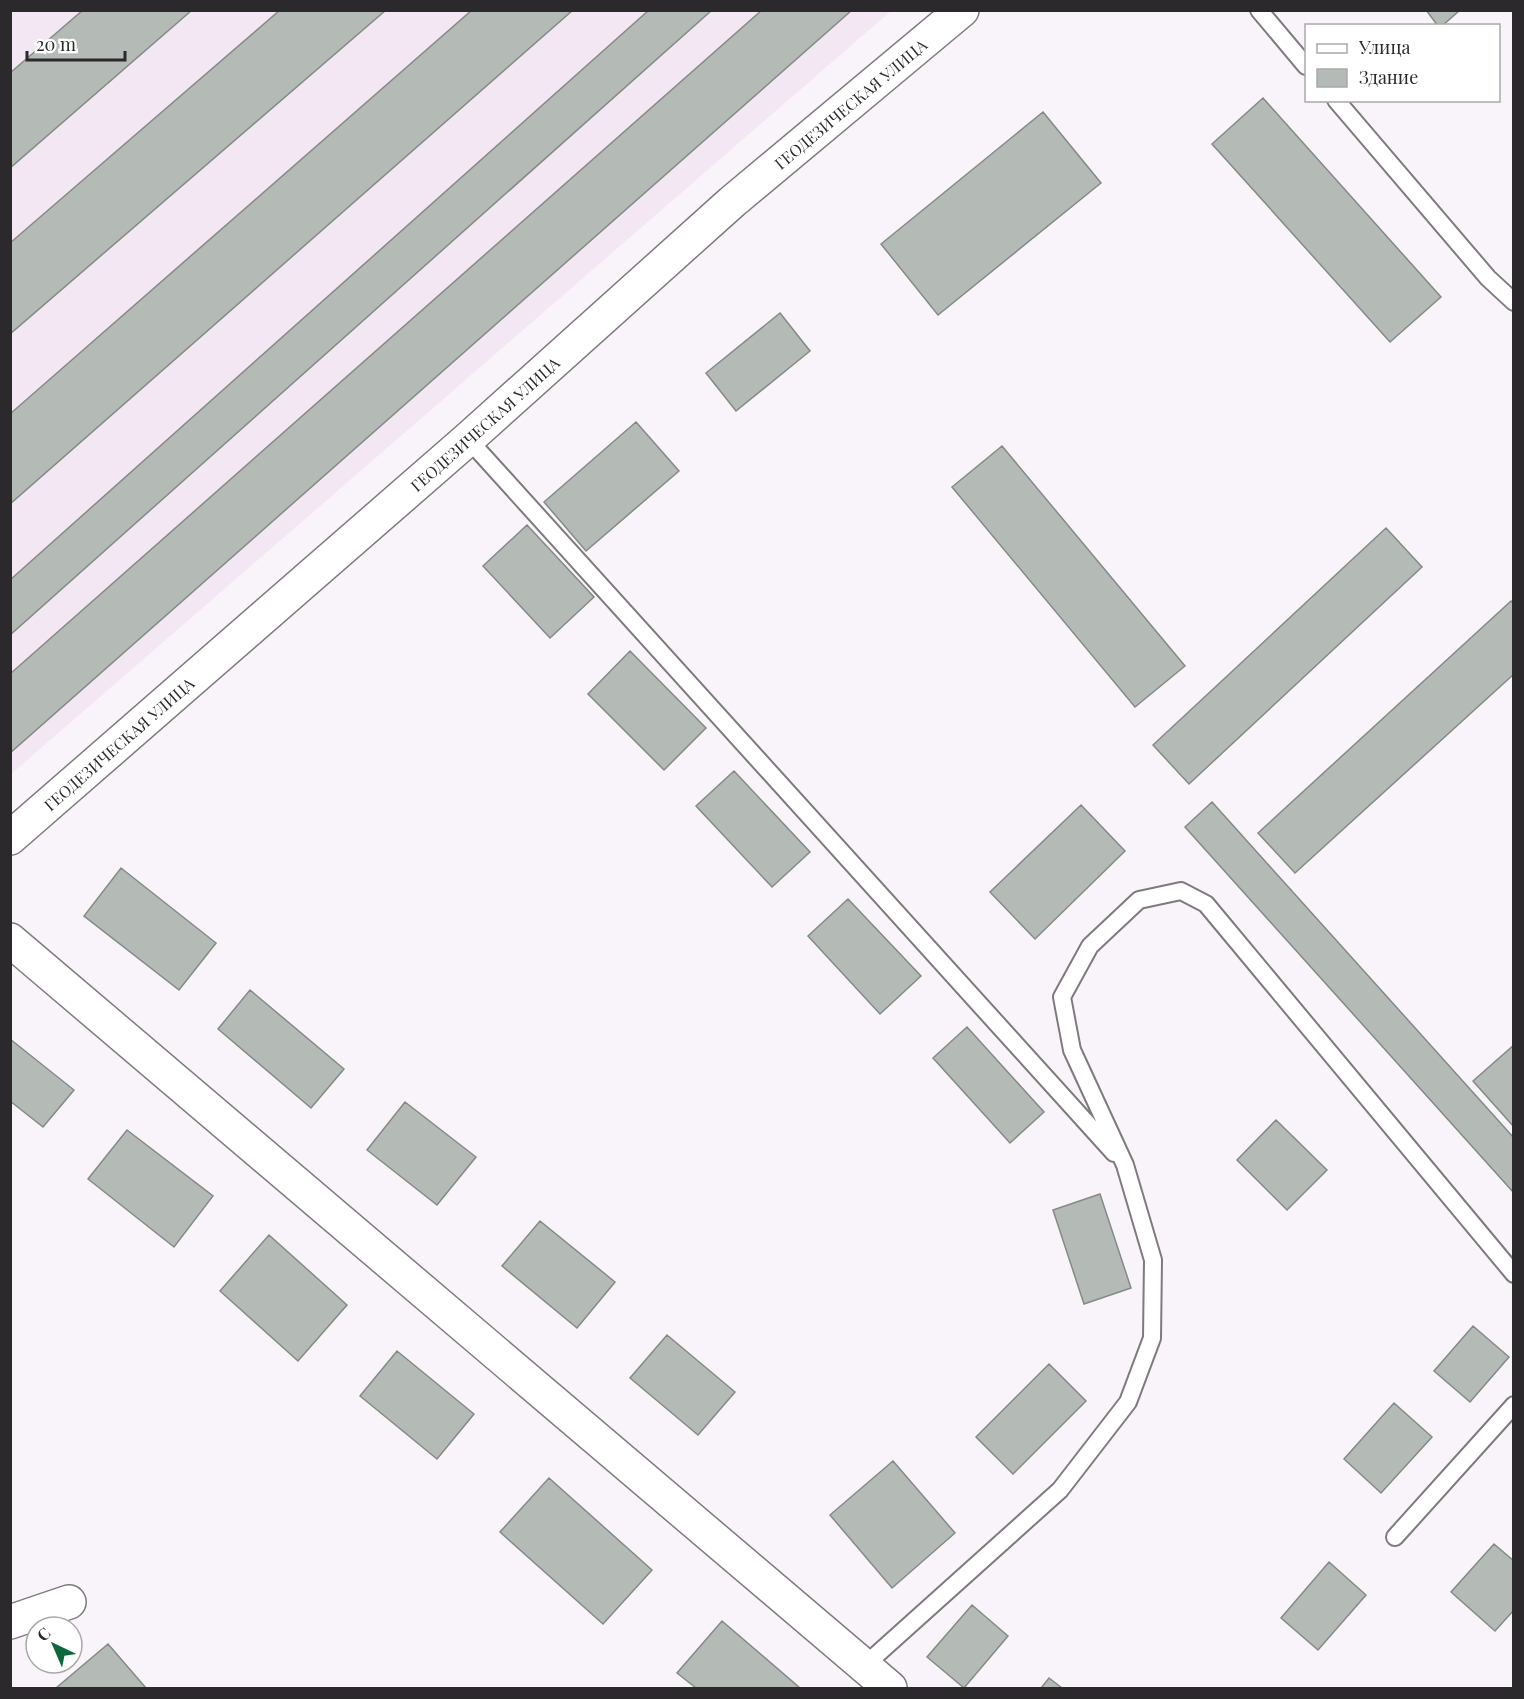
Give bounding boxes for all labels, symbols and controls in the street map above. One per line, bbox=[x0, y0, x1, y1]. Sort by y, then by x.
scale bar bbox=[27, 24, 124, 62]
legend bbox=[1305, 24, 1500, 102]
text: 20 m bbox=[36, 32, 76, 56]
street label: ГЕОДЕЗИЧЕСКАЯ УЛИЦА bbox=[769, 33, 931, 173]
text: Улица bbox=[1358, 35, 1410, 59]
text: Здание bbox=[1359, 65, 1418, 89]
street label: ГЕОДЕЗИЧЕСКАЯ УЛИЦА bbox=[406, 351, 564, 495]
street label: ГЕОДЕЗИЧЕСКАЯ УЛИЦА bbox=[39, 672, 199, 815]
north arrow bbox=[24, 1615, 84, 1675]
text: С bbox=[32, 1622, 55, 1645]

